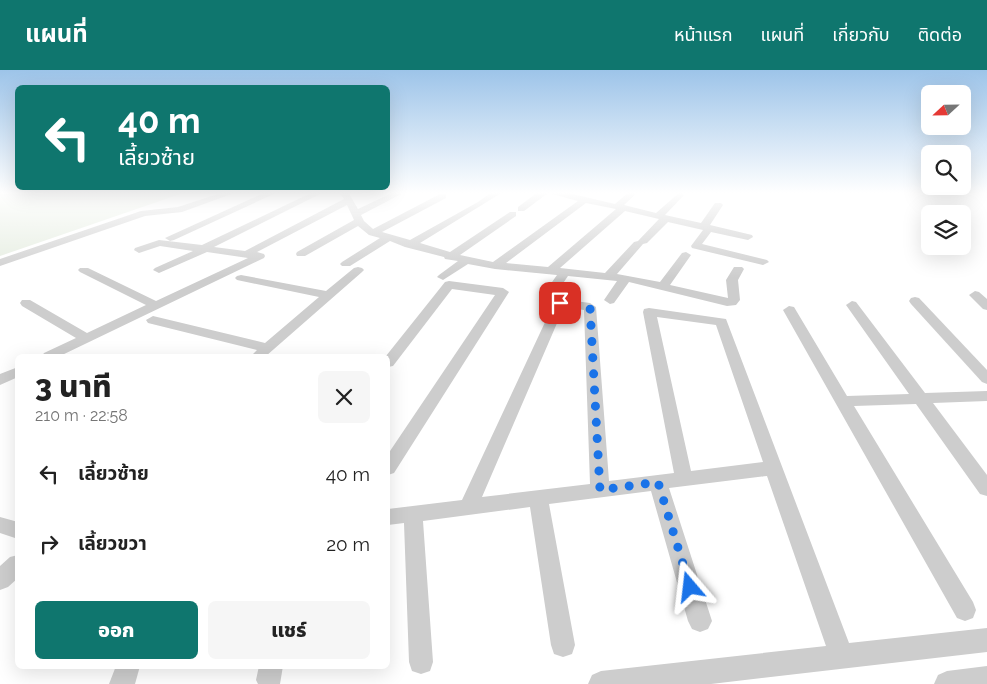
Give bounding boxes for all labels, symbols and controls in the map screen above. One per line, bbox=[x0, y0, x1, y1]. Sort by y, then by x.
text: แผนที่ bbox=[25, 19, 88, 48]
text: หน้าแรก bbox=[674, 24, 732, 45]
text: แผนที่ bbox=[760, 24, 804, 45]
text: เกี่ยวกับ bbox=[832, 24, 890, 45]
text: ติดต่อ bbox=[918, 24, 962, 45]
north arrow bbox=[921, 85, 971, 135]
map controls bbox=[921, 85, 971, 255]
text: 40 m bbox=[118, 100, 200, 141]
icon: left bbox=[35, 105, 100, 170]
text: เลี้ยวซ้าย bbox=[118, 144, 195, 170]
button: search bbox=[921, 145, 971, 195]
button: layers bbox=[921, 205, 971, 255]
pin bbox=[539, 282, 581, 324]
icon: arrive bbox=[546, 289, 574, 317]
text: 3 นาที bbox=[35, 369, 112, 404]
button: close bbox=[318, 371, 370, 423]
text: 210 m · 22:58 bbox=[35, 406, 128, 425]
icon: left bbox=[35, 460, 63, 488]
text: เลี้ยวซ้าย bbox=[78, 462, 149, 484]
text: 40 m bbox=[326, 463, 370, 485]
icon: right bbox=[35, 530, 63, 558]
text: เลี้ยวขวา bbox=[78, 532, 147, 554]
text: 20 m bbox=[326, 533, 370, 555]
position arrow bbox=[663, 560, 715, 612]
button: ออก bbox=[35, 601, 198, 659]
button: แชร์ bbox=[208, 601, 370, 659]

